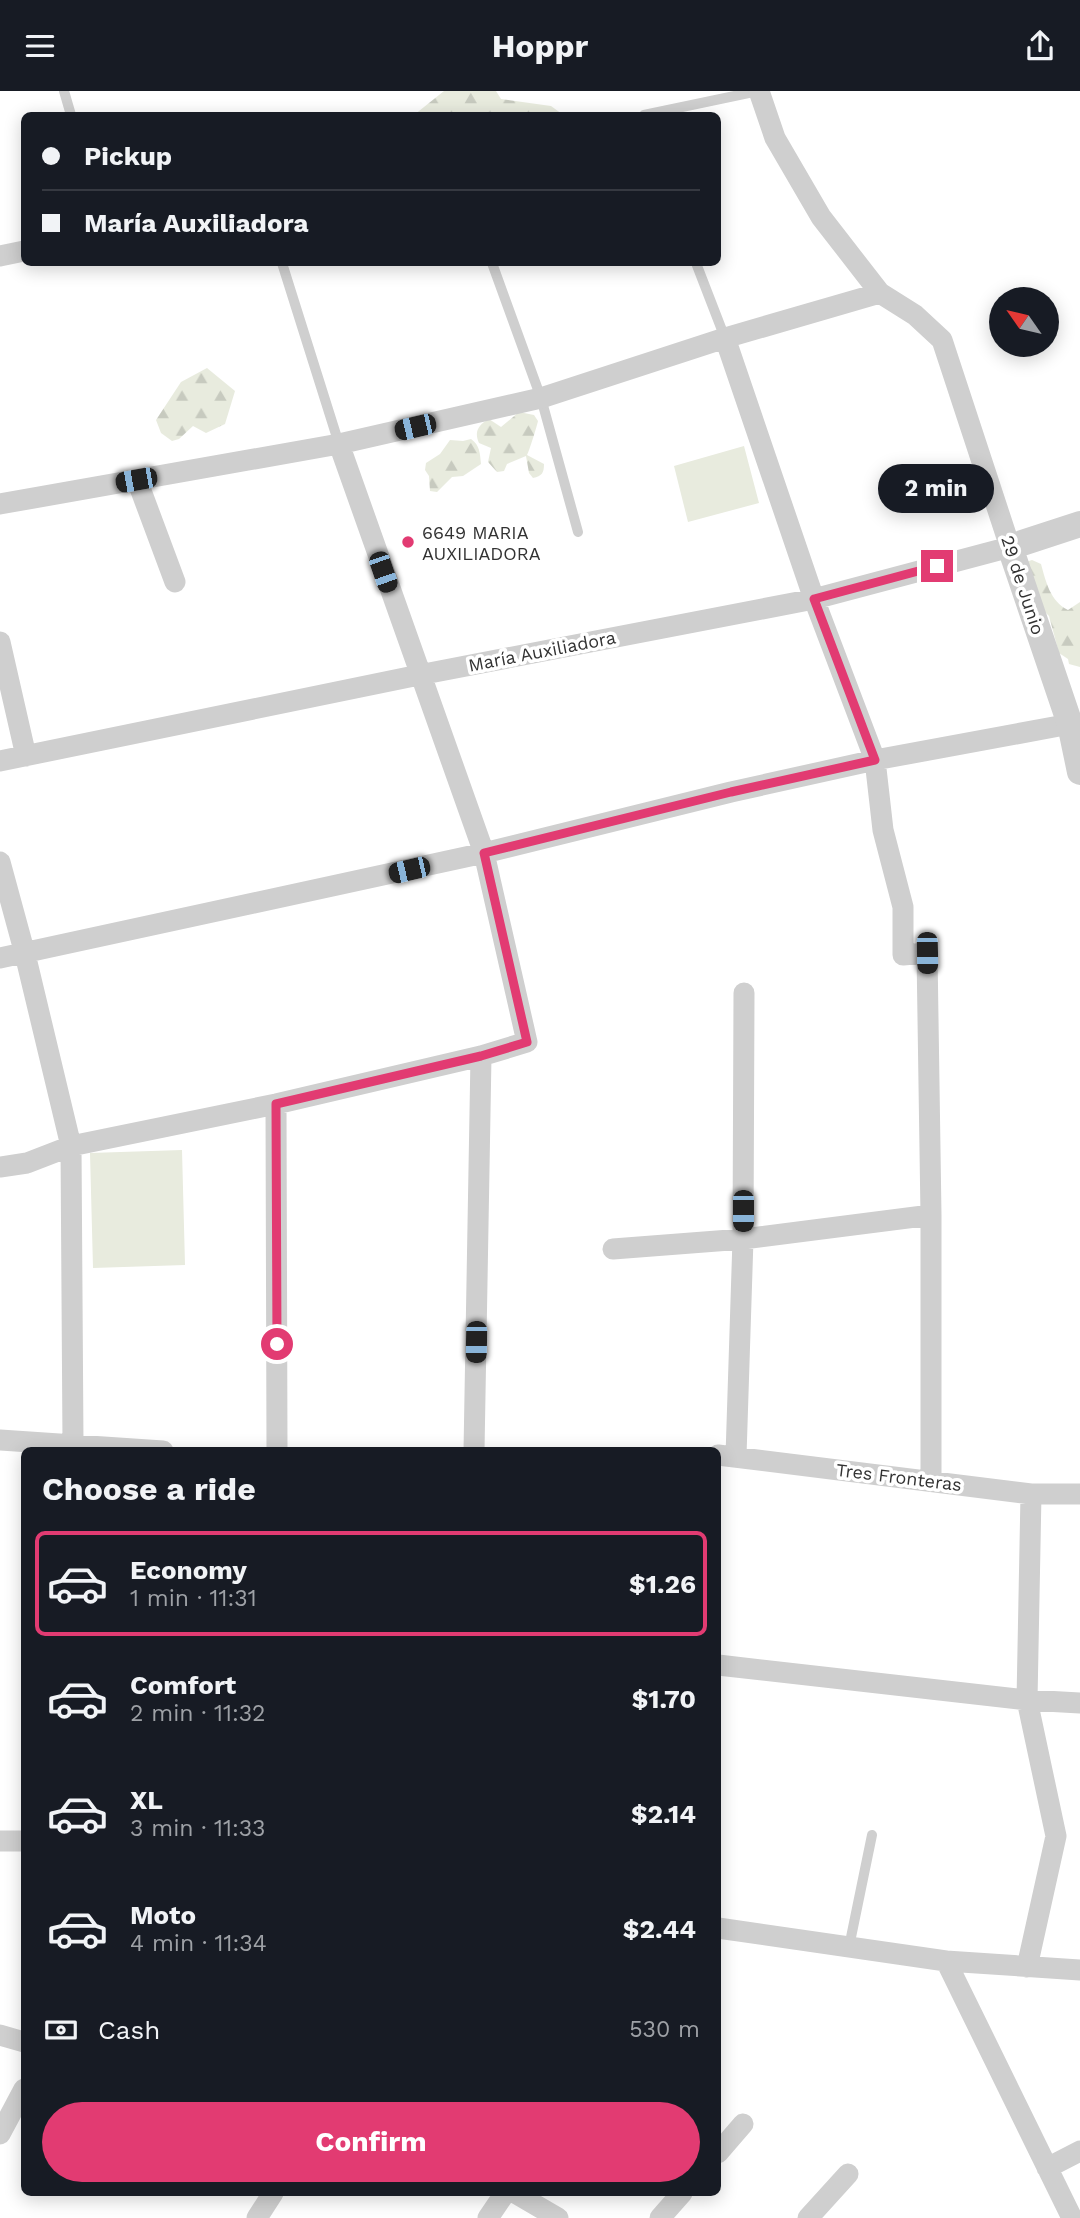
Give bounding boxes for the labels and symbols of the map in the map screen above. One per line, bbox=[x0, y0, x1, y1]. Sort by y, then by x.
north arrow bbox=[989, 287, 1059, 357]
car bbox=[393, 412, 438, 442]
callout: 2 min bbox=[879, 465, 995, 513]
car bbox=[114, 466, 159, 494]
place label: 6649 MARIA AUXILIADORA bbox=[422, 522, 541, 564]
street label: 29 de Junio bbox=[997, 533, 1049, 637]
marker: 6649 MARIA AUXILIADORA bbox=[400, 534, 416, 550]
car bbox=[367, 549, 400, 595]
route end bbox=[921, 550, 953, 582]
street label: María Auxiliadora bbox=[466, 626, 618, 676]
car bbox=[387, 855, 432, 885]
car bbox=[917, 932, 938, 974]
car bbox=[733, 1190, 754, 1232]
car bbox=[466, 1321, 487, 1363]
route start bbox=[261, 1328, 293, 1360]
street label: Tres Fronteras bbox=[835, 1459, 963, 1495]

